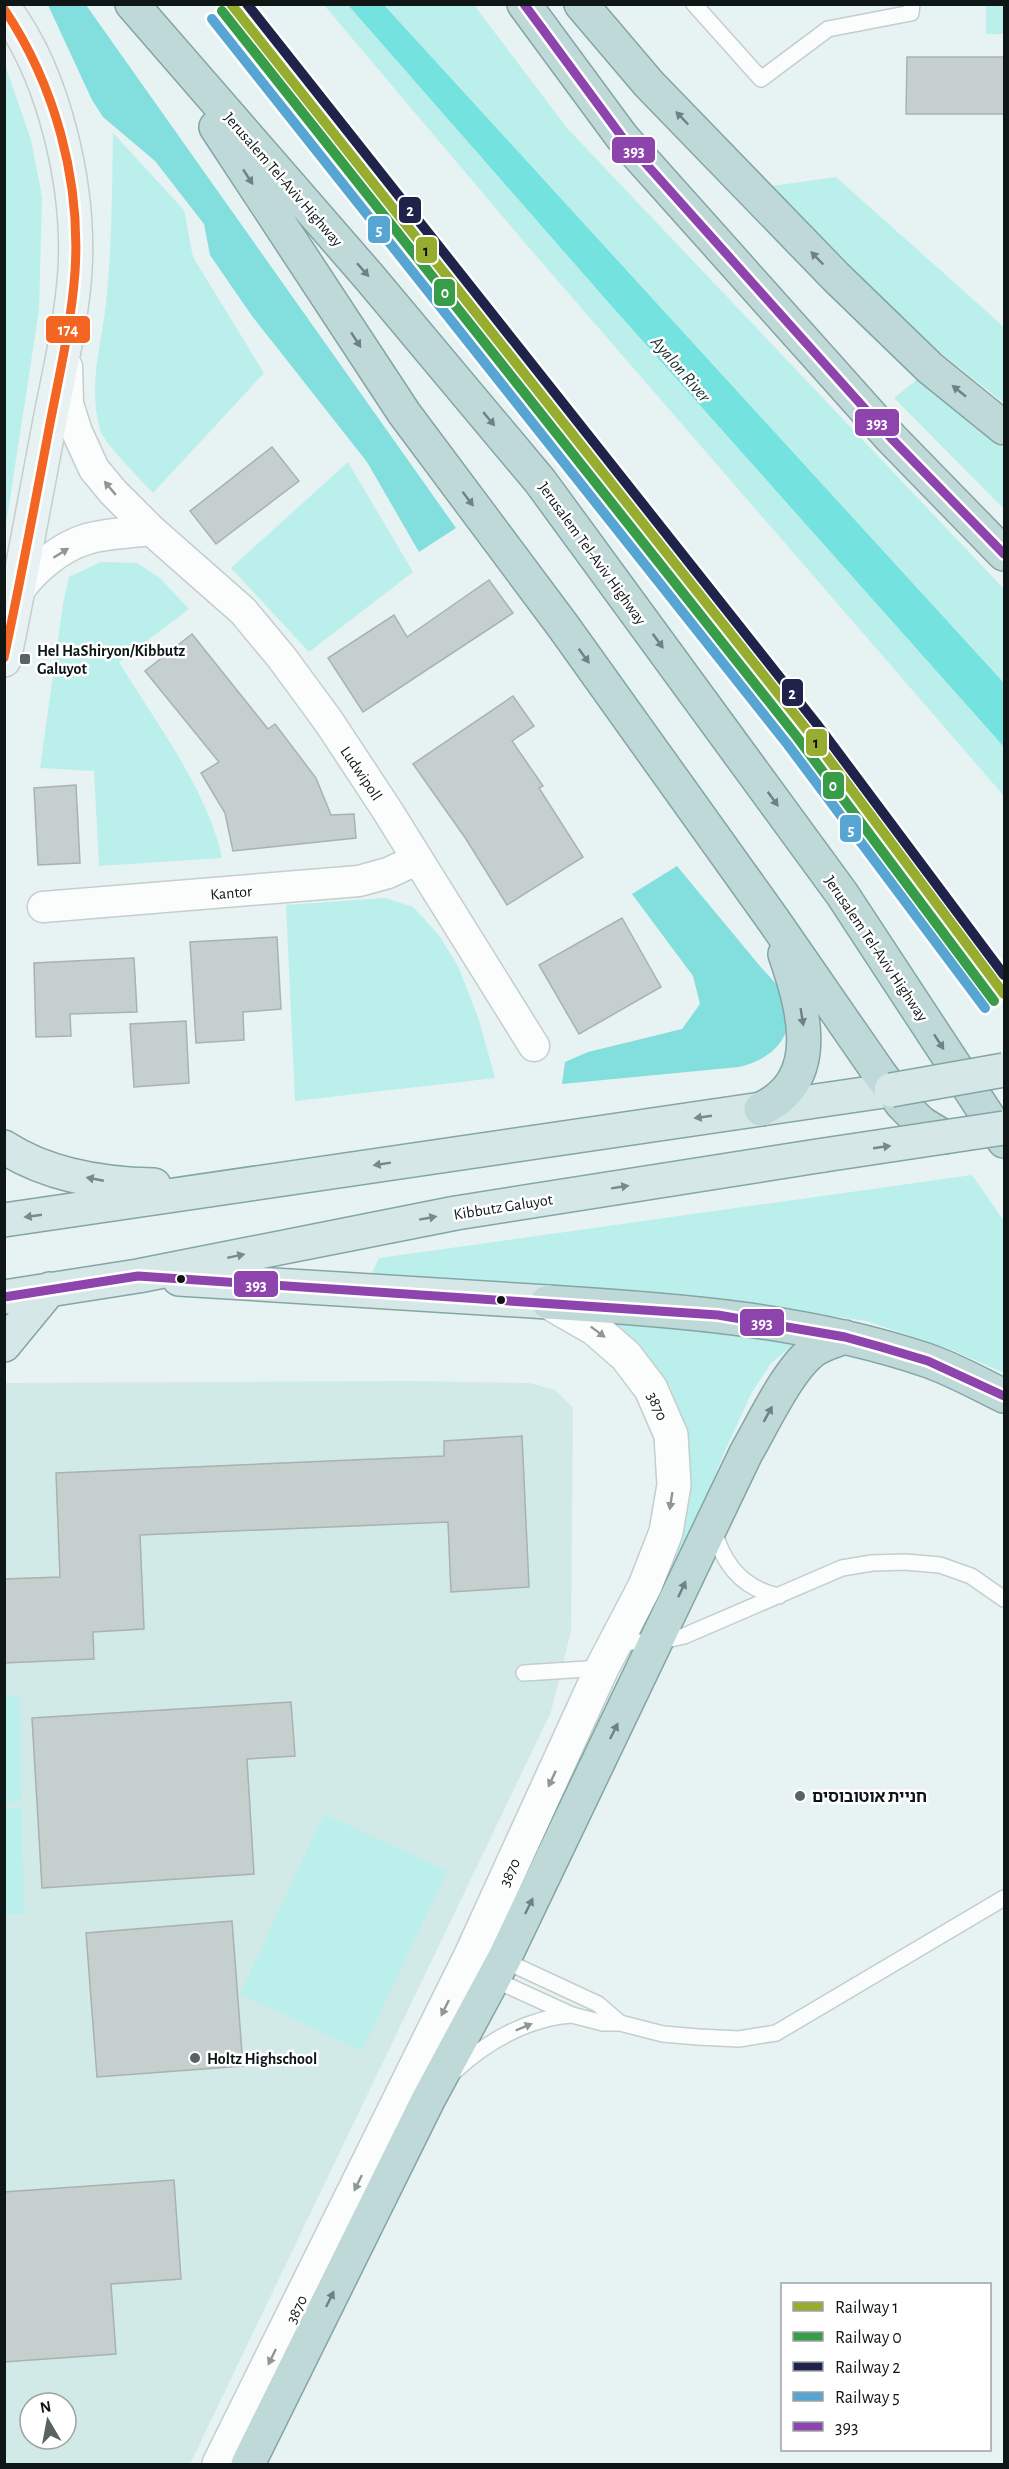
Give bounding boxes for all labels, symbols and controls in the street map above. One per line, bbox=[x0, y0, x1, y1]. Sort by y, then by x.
street label: Jerusalem Tel-Aviv Highway bbox=[220, 110, 346, 251]
one-way arrow bbox=[675, 111, 689, 125]
line badge: 393 bbox=[611, 136, 656, 164]
text: 393 bbox=[623, 143, 645, 159]
one-way arrow bbox=[243, 168, 254, 185]
line badge: 2 bbox=[398, 196, 422, 224]
text: 2 bbox=[406, 203, 414, 219]
line badge: 5 bbox=[367, 215, 391, 244]
text: 5 bbox=[376, 222, 383, 238]
line badge: 1 bbox=[415, 236, 438, 264]
text: 1 bbox=[423, 243, 429, 259]
one-way arrow bbox=[810, 250, 824, 265]
one-way arrow bbox=[357, 262, 370, 278]
line badge: 0 bbox=[433, 278, 456, 307]
text: 0 bbox=[441, 285, 449, 301]
line badge: 174 bbox=[45, 315, 91, 344]
text: 174 bbox=[58, 322, 78, 338]
one-way arrow bbox=[350, 331, 361, 348]
water label: Ayalon River bbox=[646, 333, 714, 407]
one-way arrow bbox=[951, 385, 967, 398]
line badge: 393 bbox=[854, 408, 900, 437]
one-way arrow bbox=[482, 411, 495, 426]
text: 393 bbox=[866, 415, 888, 431]
street label: Jerusalem Tel-Aviv Highway bbox=[534, 479, 649, 629]
one-way arrow bbox=[104, 481, 117, 496]
one-way arrow bbox=[462, 491, 474, 507]
one-way arrow bbox=[53, 548, 69, 559]
one-way arrow bbox=[651, 634, 663, 649]
place label: Hel HaShiryon/Kibbutz Galuyot bbox=[37, 643, 185, 678]
one-way arrow bbox=[578, 647, 590, 663]
marker: Hel HaShiryon/Kibbutz Galuyot bbox=[18, 652, 32, 666]
line badge: 2 bbox=[781, 678, 804, 707]
text: 2 bbox=[788, 686, 796, 702]
line badge: 1 bbox=[805, 728, 828, 757]
text: 1 bbox=[813, 735, 819, 751]
street label: Ludwipoll bbox=[337, 744, 385, 804]
line badge: 0 bbox=[822, 771, 845, 800]
text: 0 bbox=[829, 778, 837, 794]
one-way arrow bbox=[767, 790, 779, 806]
line badge: 5 bbox=[839, 814, 862, 843]
text: 5 bbox=[848, 822, 855, 838]
street label: Jerusalem Tel-Aviv Highway bbox=[821, 873, 931, 1025]
street label: Kantor bbox=[210, 883, 253, 903]
one-way arrow bbox=[798, 1008, 807, 1027]
one-way arrow bbox=[934, 1033, 945, 1050]
one-way arrow bbox=[694, 1113, 713, 1122]
one-way arrow bbox=[872, 1142, 891, 1151]
one-way arrow bbox=[373, 1159, 392, 1168]
one-way arrow bbox=[85, 1174, 104, 1183]
one-way arrow bbox=[611, 1182, 630, 1191]
street label: Kibbutz Galuyot bbox=[453, 1191, 554, 1224]
one-way arrow bbox=[24, 1211, 43, 1220]
one-way arrow bbox=[418, 1213, 437, 1222]
one-way arrow bbox=[227, 1251, 246, 1260]
line badge: 393 bbox=[233, 1270, 279, 1298]
unlabelled marker bbox=[175, 1273, 187, 1285]
text: 393 bbox=[245, 1277, 267, 1293]
unlabelled marker bbox=[495, 1294, 507, 1306]
line badge: 393 bbox=[739, 1308, 785, 1337]
text: 393 bbox=[751, 1315, 773, 1331]
one-way arrow bbox=[590, 1326, 605, 1338]
street label: 3870 bbox=[644, 1390, 670, 1423]
one-way arrow bbox=[763, 1405, 773, 1422]
one-way arrow bbox=[667, 1491, 676, 1510]
one-way arrow bbox=[678, 1580, 687, 1597]
one-way arrow bbox=[610, 1722, 619, 1739]
one-way arrow bbox=[547, 1770, 556, 1787]
marker: חניית אוטובוסים bbox=[793, 1789, 807, 1803]
place label: חניית אוטובוסים bbox=[812, 1789, 927, 1805]
street label: 3870 bbox=[496, 1856, 523, 1889]
one-way arrow bbox=[525, 1898, 534, 1915]
one-way arrow bbox=[440, 1999, 449, 2016]
one-way arrow bbox=[515, 2022, 533, 2031]
marker: Holtz Highschool bbox=[188, 2051, 202, 2065]
place label: Holtz Highschool bbox=[207, 2051, 317, 2067]
one-way arrow bbox=[354, 2174, 363, 2191]
legend bbox=[781, 2283, 991, 2451]
one-way arrow bbox=[325, 2291, 334, 2308]
street label: 3870 bbox=[283, 2293, 311, 2326]
text: Railway 1 bbox=[835, 2299, 899, 2317]
text: Railway 0 bbox=[835, 2329, 902, 2347]
one-way arrow bbox=[267, 2349, 276, 2366]
text: Railway 2 bbox=[835, 2359, 901, 2377]
text: Railway 5 bbox=[835, 2389, 900, 2407]
north arrow bbox=[18, 2391, 78, 2451]
text: N bbox=[39, 2398, 52, 2416]
text: 393 bbox=[835, 2419, 858, 2437]

